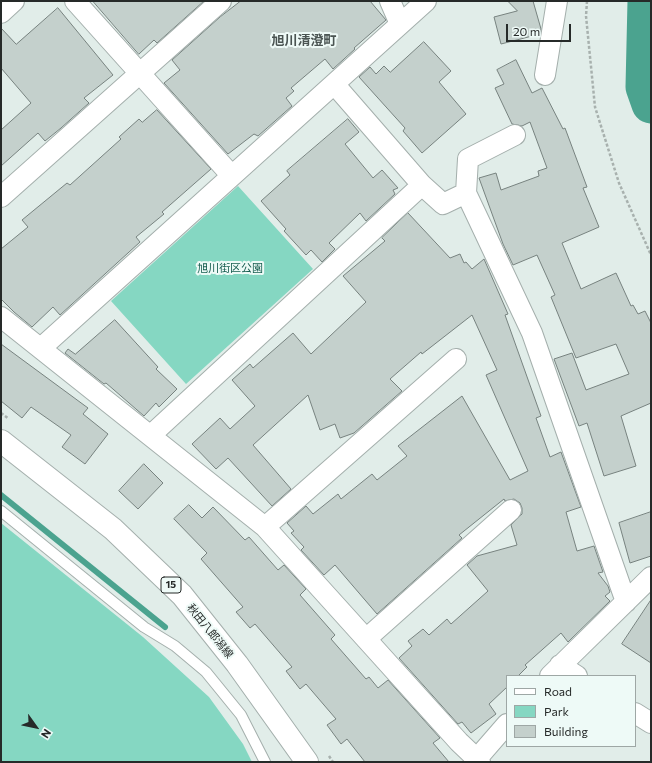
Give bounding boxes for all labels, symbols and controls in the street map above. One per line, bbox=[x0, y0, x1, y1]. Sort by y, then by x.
scale bar bbox=[508, 16, 573, 42]
text: 20 m bbox=[513, 24, 540, 38]
district label: 旭川清澄町 bbox=[272, 33, 336, 49]
park label: 旭川街区公園 bbox=[197, 261, 263, 275]
road number: 15 bbox=[161, 577, 181, 593]
street label: 秋田八郎潟線 bbox=[184, 601, 236, 661]
legend bbox=[506, 675, 636, 747]
text: Road bbox=[544, 684, 572, 698]
text: Park bbox=[544, 704, 569, 718]
north arrow bbox=[16, 707, 56, 747]
text: Building bbox=[544, 724, 588, 738]
text: N bbox=[39, 727, 54, 741]

